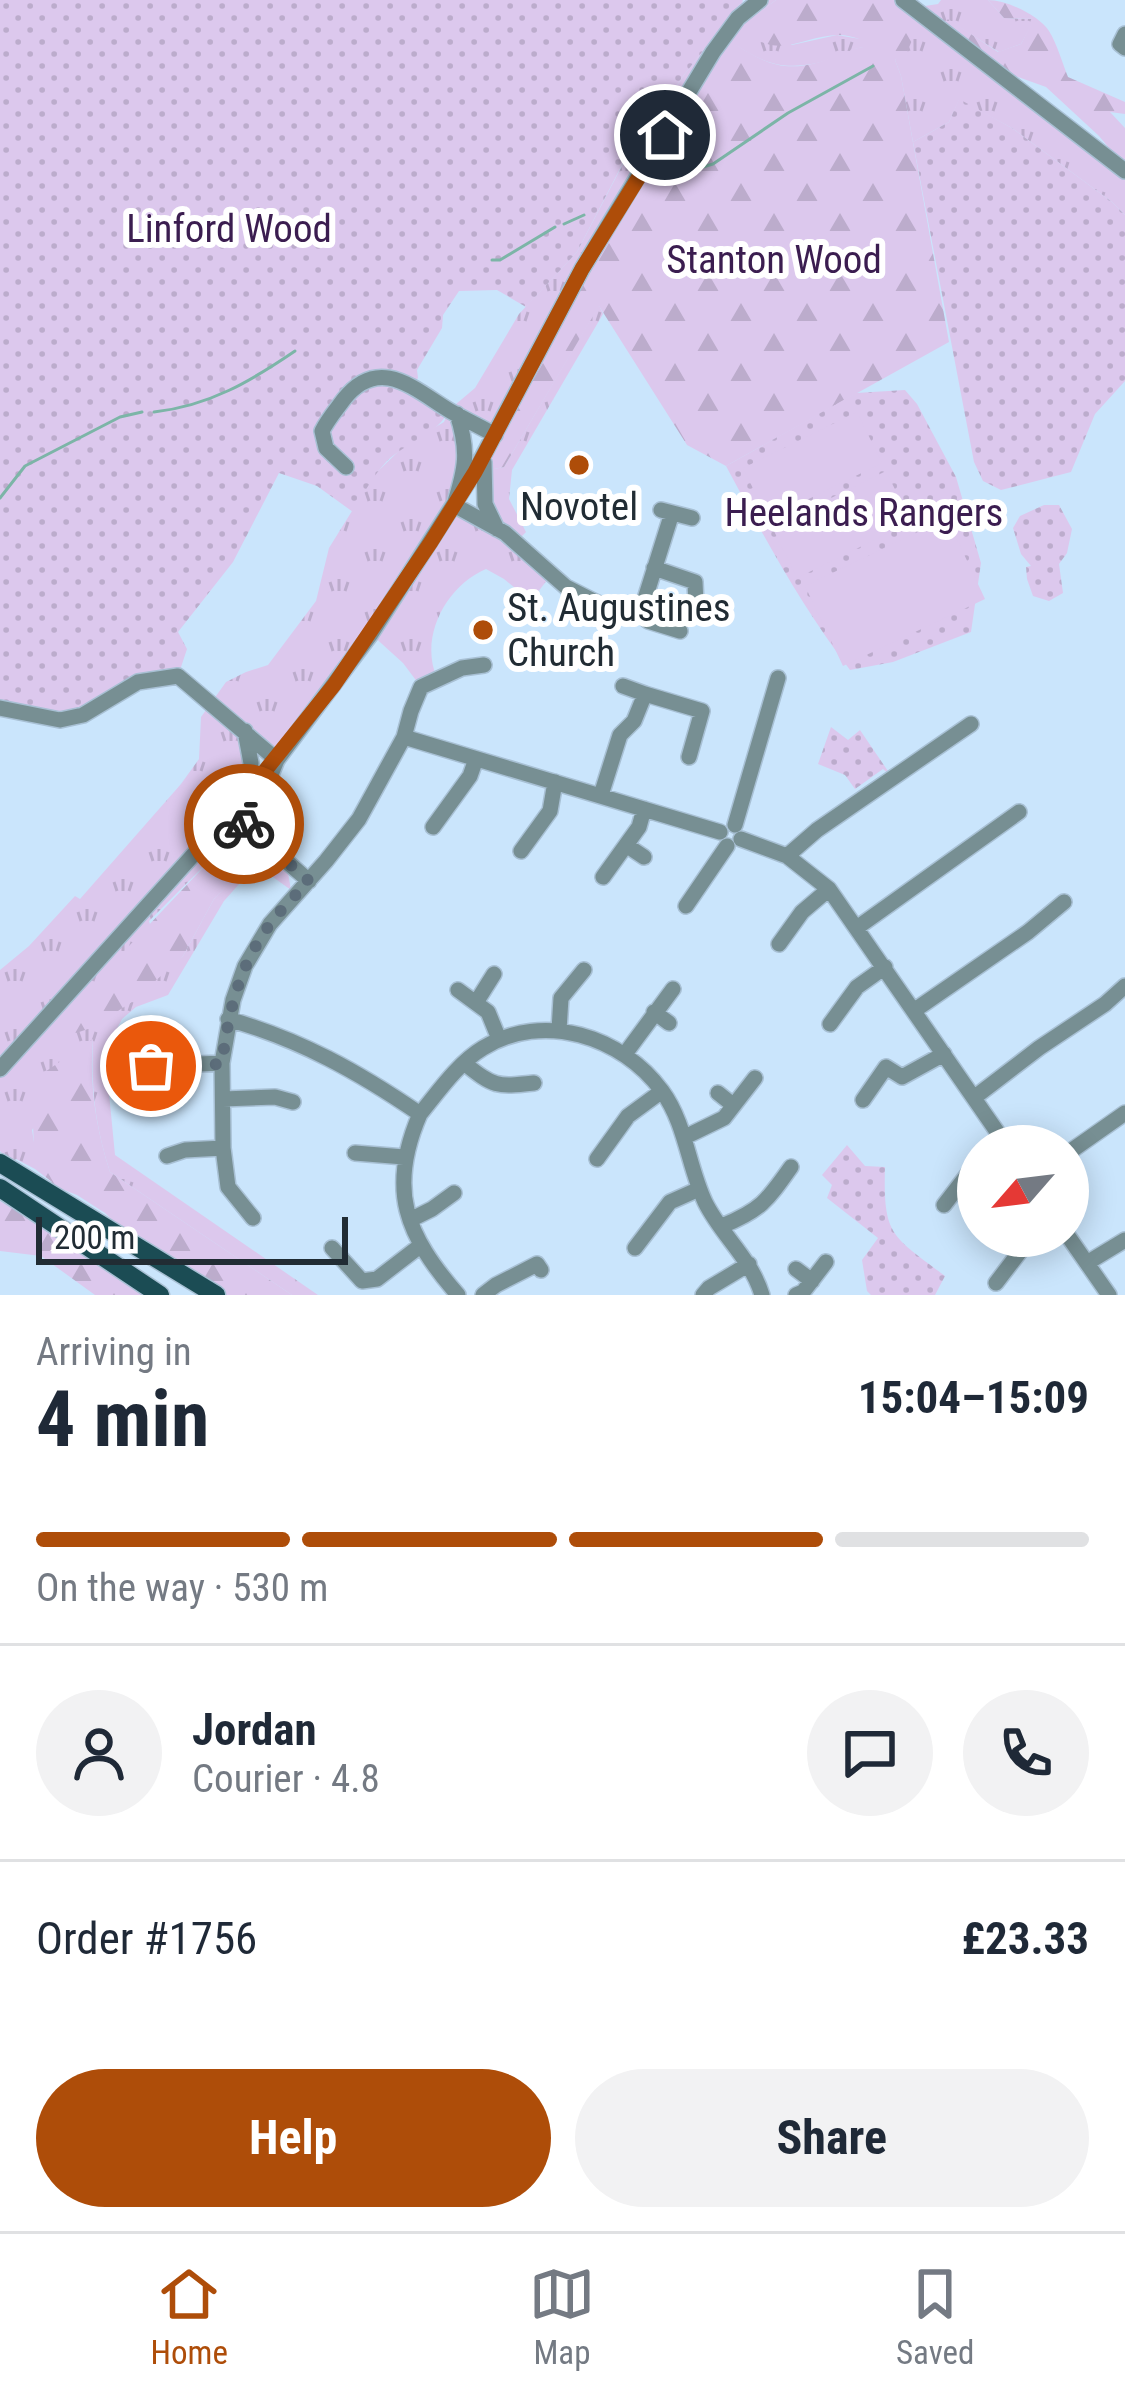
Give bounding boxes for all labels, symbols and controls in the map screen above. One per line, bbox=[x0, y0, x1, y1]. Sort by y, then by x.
pin bbox=[614, 84, 716, 186]
icon: home bbox=[632, 102, 698, 168]
park label: Linford Wood bbox=[126, 206, 332, 252]
park label: Stanton Wood bbox=[666, 237, 882, 283]
marker: Novotel bbox=[566, 452, 592, 478]
place label: Novotel bbox=[520, 484, 638, 530]
park label: Heelands Rangers bbox=[725, 490, 1003, 536]
place label: St. Augustines Church bbox=[507, 585, 730, 676]
marker: St. Augustines Church bbox=[470, 617, 496, 643]
courier bbox=[184, 764, 304, 884]
icon: bike bbox=[211, 791, 277, 857]
pin bbox=[100, 1015, 202, 1117]
icon: bag bbox=[118, 1033, 184, 1099]
north arrow bbox=[957, 1125, 1089, 1257]
map controls bbox=[957, 1125, 1089, 1257]
scale bar bbox=[36, 1211, 348, 1264]
text: 200 m bbox=[54, 1218, 135, 1257]
text: Arriving in bbox=[36, 1329, 192, 1375]
text: 15:04–15:09 bbox=[858, 1371, 1089, 1424]
text: 4 min bbox=[36, 1374, 209, 1465]
text: On the way · 530 m bbox=[36, 1565, 328, 1611]
button: person bbox=[36, 1690, 162, 1816]
button: chat bbox=[807, 1690, 933, 1816]
button: phone bbox=[963, 1690, 1089, 1816]
text: Jordan bbox=[192, 1703, 317, 1756]
text: Courier · 4.8 bbox=[192, 1756, 380, 1802]
text: Order #1756 bbox=[36, 1912, 257, 1965]
text: £23.33 bbox=[961, 1912, 1089, 1965]
button: Help bbox=[36, 2069, 551, 2207]
button: Share bbox=[575, 2069, 1089, 2207]
tab: Home bbox=[151, 2261, 228, 2372]
tab: Map bbox=[529, 2261, 595, 2372]
tab: Saved bbox=[896, 2261, 974, 2372]

